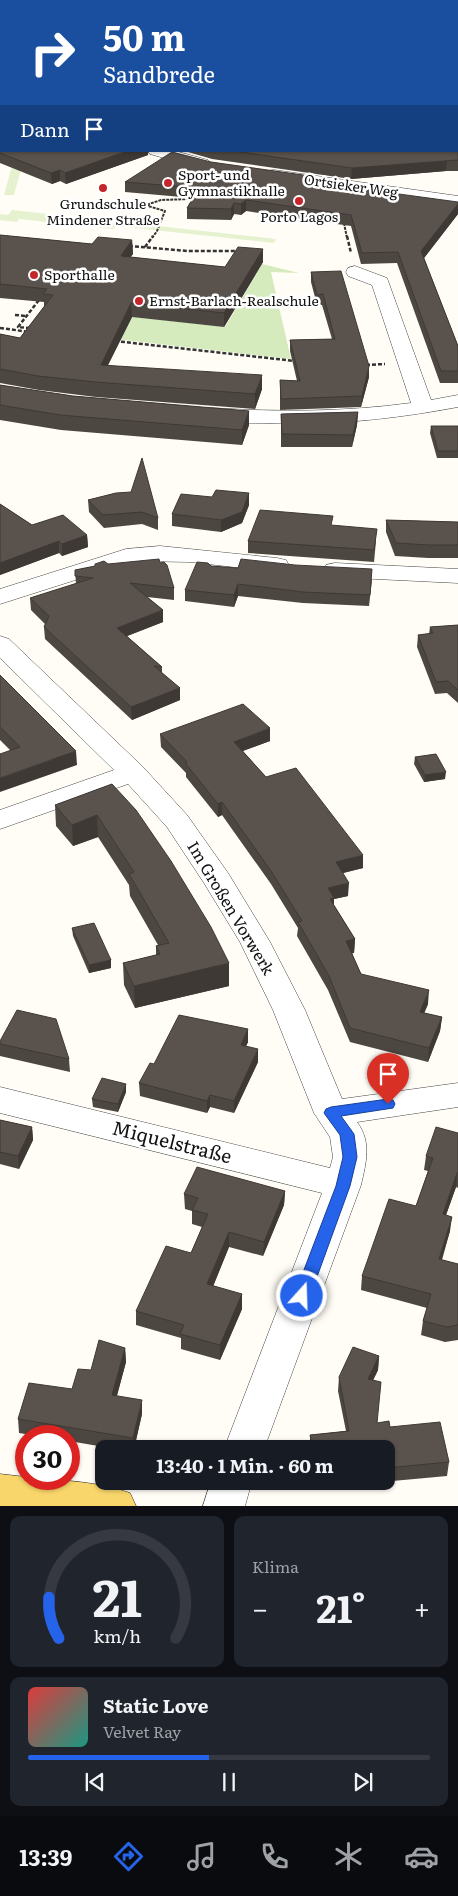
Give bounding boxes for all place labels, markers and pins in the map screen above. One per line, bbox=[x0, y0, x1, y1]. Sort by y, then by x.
place label: Sport- und Gymnastikhalle bbox=[178, 164, 285, 200]
marker: Sport- und Gymnastikhalle bbox=[162, 177, 174, 189]
marker: Grundschule Mindener Straße bbox=[97, 182, 109, 194]
place label: Grundschule Mindener Straße bbox=[46, 193, 160, 229]
marker: Porto Lagos bbox=[293, 195, 305, 207]
place label: Porto Lagos bbox=[260, 206, 338, 226]
place label: Sporthalle bbox=[44, 264, 115, 284]
marker: Sporthalle bbox=[28, 269, 40, 281]
place label: Ernst-Barlach-Realschule bbox=[149, 290, 319, 310]
marker: Ernst-Barlach-Realschule bbox=[133, 295, 145, 307]
pin bbox=[367, 1053, 409, 1104]

